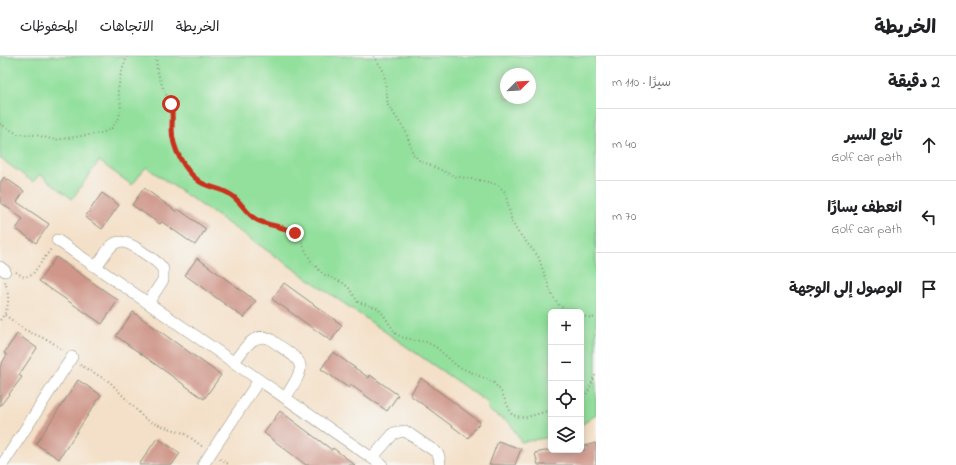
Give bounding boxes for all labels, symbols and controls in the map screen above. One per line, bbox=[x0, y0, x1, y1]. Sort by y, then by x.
text: الخريطة bbox=[874, 15, 936, 42]
text: المحفوظات bbox=[20, 17, 78, 38]
text: الاتجاهات bbox=[100, 17, 154, 38]
text: الخريطة bbox=[176, 17, 219, 38]
north arrow bbox=[500, 68, 536, 104]
text: 2 دقيقة bbox=[888, 70, 940, 95]
text: سيرًا · 110 m bbox=[612, 73, 671, 92]
route start bbox=[162, 95, 180, 113]
text: تابع السير bbox=[845, 125, 902, 147]
icon: ahead bbox=[918, 134, 940, 156]
text: 40 m bbox=[612, 135, 636, 154]
text: Golf car path bbox=[831, 148, 902, 167]
text: انعطف يسارًا bbox=[827, 197, 902, 219]
icon: left bbox=[918, 206, 940, 228]
text: 70 m bbox=[612, 207, 636, 226]
text: Golf car path bbox=[831, 220, 902, 239]
route end bbox=[286, 224, 304, 242]
text: الوصول إلى الوجهة bbox=[789, 278, 902, 300]
icon: arrive bbox=[918, 278, 940, 300]
map controls bbox=[548, 309, 584, 453]
button: + bbox=[548, 309, 584, 345]
button: − bbox=[548, 345, 584, 381]
button: locate bbox=[548, 381, 584, 417]
button: layers bbox=[548, 417, 584, 453]

